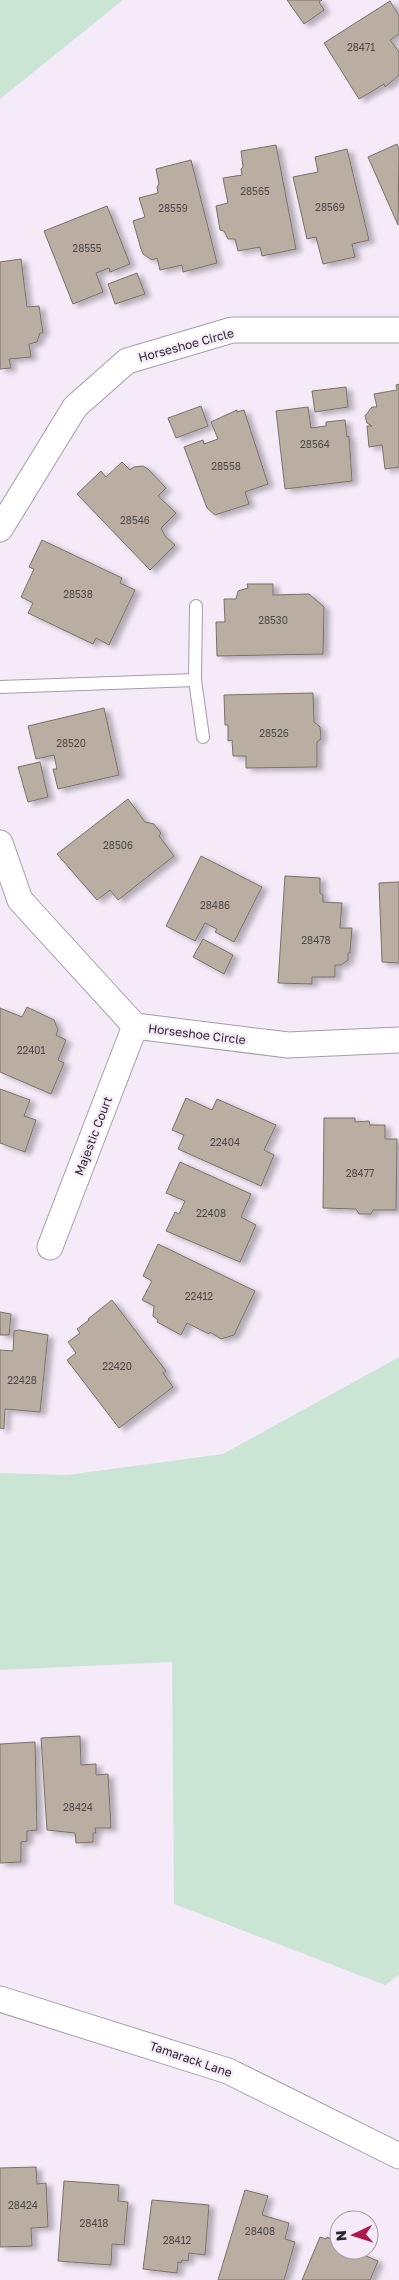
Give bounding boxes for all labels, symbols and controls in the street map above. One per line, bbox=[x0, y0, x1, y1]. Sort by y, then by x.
house number: 28471 bbox=[347, 41, 375, 53]
house number: 28565 bbox=[240, 185, 270, 197]
house number: 28569 bbox=[315, 201, 345, 213]
house number: 28559 bbox=[158, 202, 188, 214]
house number: 28555 bbox=[72, 242, 102, 254]
street label: Horseshoe Circle bbox=[137, 325, 235, 365]
house number: 28564 bbox=[300, 438, 330, 450]
house number: 28558 bbox=[211, 460, 241, 472]
house number: 28546 bbox=[120, 514, 150, 526]
house number: 28538 bbox=[63, 588, 93, 600]
house number: 28530 bbox=[258, 614, 288, 626]
house number: 28526 bbox=[259, 727, 289, 739]
house number: 28520 bbox=[56, 737, 86, 749]
house number: 28506 bbox=[103, 839, 133, 851]
house number: 28486 bbox=[200, 899, 230, 911]
house number: 28478 bbox=[301, 934, 331, 946]
street label: Horseshoe Circle bbox=[147, 1021, 247, 1047]
house number: 22401 bbox=[17, 1044, 46, 1056]
street label: Majestic Court bbox=[71, 1094, 115, 1178]
house number: 22404 bbox=[210, 1136, 240, 1148]
house number: 28477 bbox=[346, 1167, 374, 1179]
house number: 22408 bbox=[196, 1207, 226, 1219]
house number: 22412 bbox=[185, 1290, 213, 1302]
house number: 22420 bbox=[102, 1360, 132, 1372]
house number: 22428 bbox=[7, 1374, 37, 1386]
house number: 28424 bbox=[63, 1801, 93, 1813]
street label: Tamarack Lane bbox=[148, 2038, 234, 2080]
house number: 28424 bbox=[8, 2199, 38, 2211]
north arrow bbox=[329, 2210, 379, 2260]
house number: 28418 bbox=[80, 2217, 108, 2229]
house number: 28408 bbox=[245, 2225, 275, 2237]
text: N bbox=[332, 2230, 349, 2242]
house number: 28412 bbox=[163, 2234, 192, 2246]

